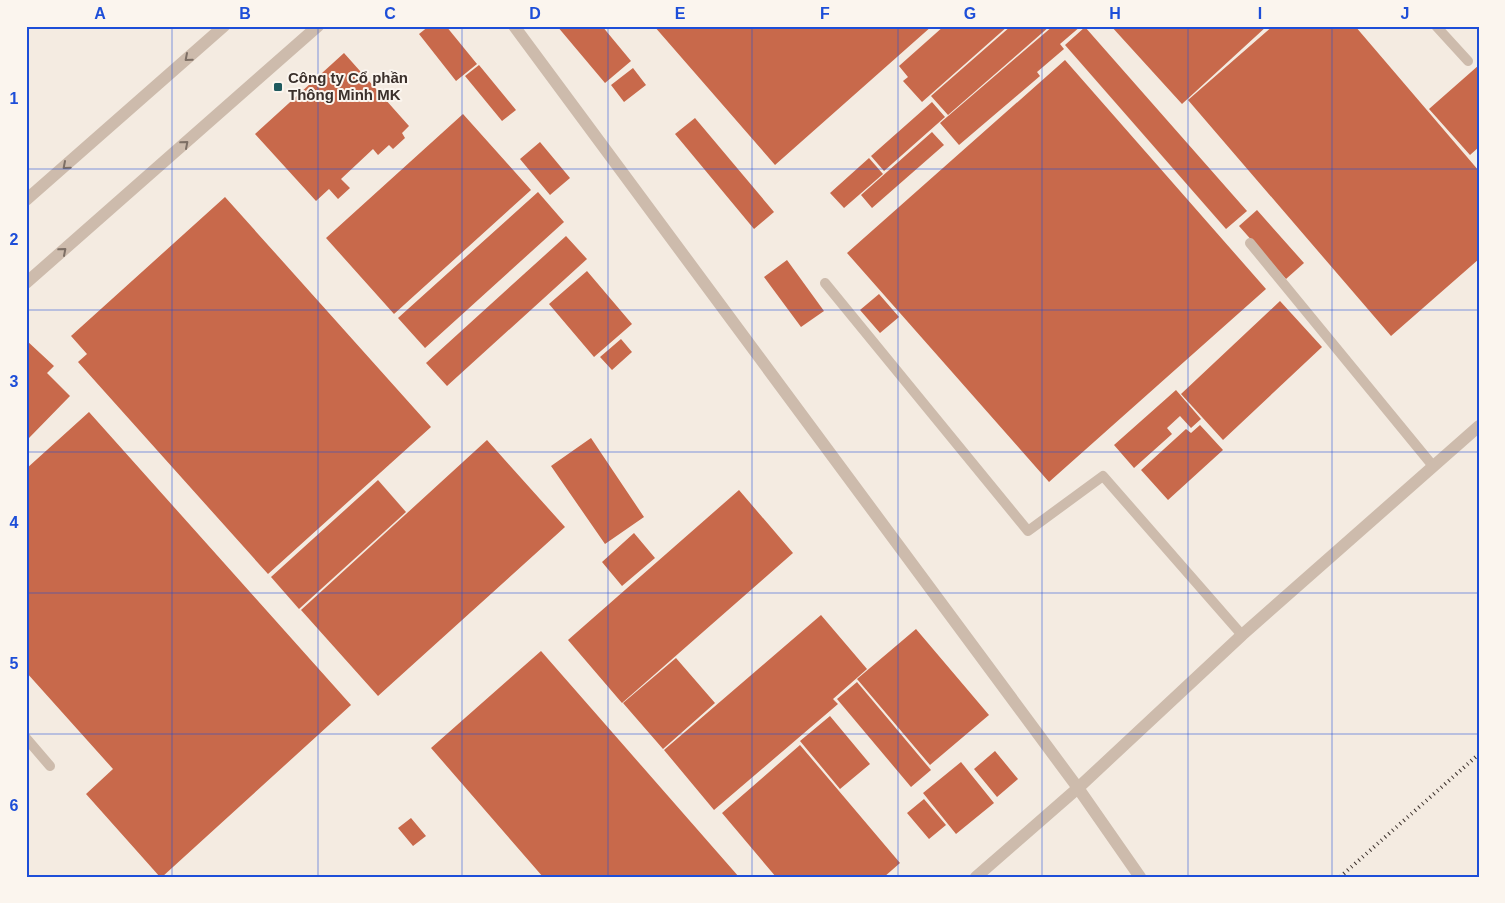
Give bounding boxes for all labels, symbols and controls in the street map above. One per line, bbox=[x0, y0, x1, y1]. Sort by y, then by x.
text: A bbox=[94, 5, 106, 22]
text: B bbox=[239, 5, 251, 22]
text: C bbox=[384, 5, 396, 22]
text: D bbox=[529, 5, 541, 22]
text: E bbox=[675, 5, 686, 22]
text: F bbox=[820, 5, 830, 22]
text: G bbox=[964, 5, 976, 22]
text: H bbox=[1109, 5, 1121, 22]
text: I bbox=[1258, 5, 1262, 22]
text: J bbox=[1401, 5, 1409, 22]
one-way arrow bbox=[184, 53, 193, 62]
place label: Công ty Cổ phần Thông Minh MK bbox=[288, 69, 408, 103]
marker: Công ty Cổ phần Thông Minh MK bbox=[272, 81, 284, 93]
text: 1 bbox=[10, 90, 19, 107]
one-way arrow bbox=[179, 140, 188, 149]
one-way arrow bbox=[62, 160, 71, 169]
text: 2 bbox=[10, 231, 19, 248]
one-way arrow bbox=[57, 248, 66, 257]
text: 3 bbox=[10, 373, 19, 390]
text: 4 bbox=[10, 514, 19, 531]
text: 5 bbox=[10, 655, 19, 672]
text: 6 bbox=[10, 797, 19, 814]

